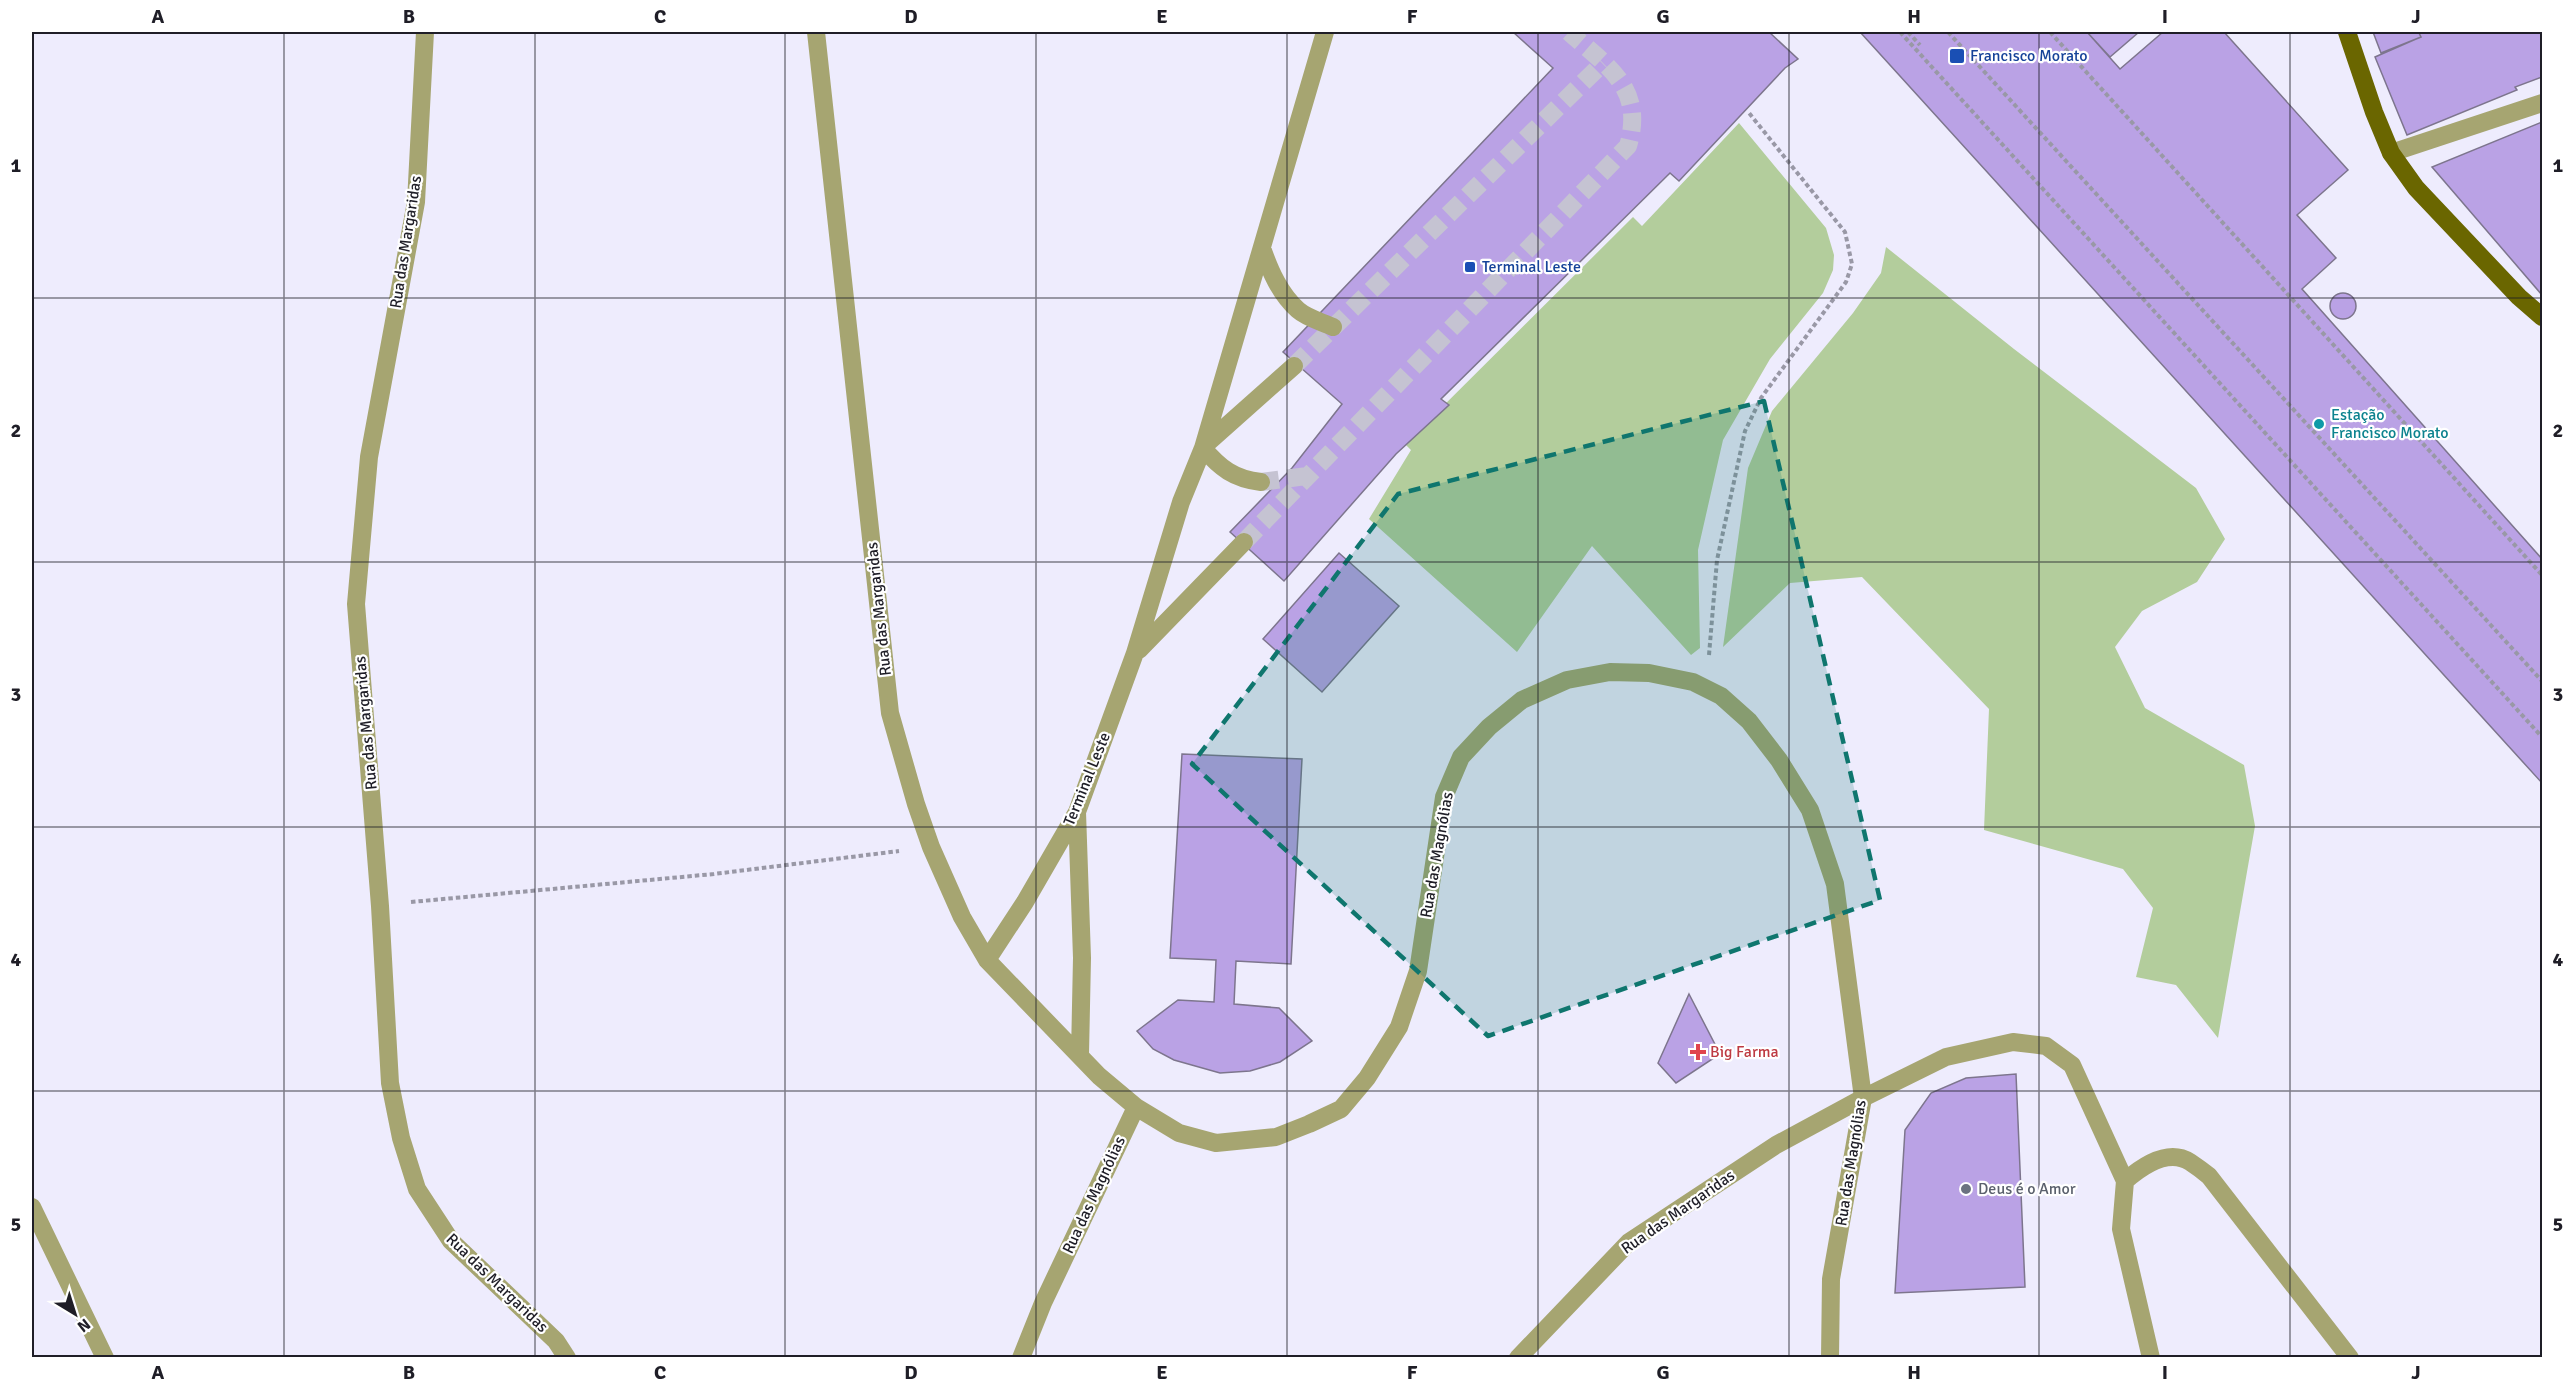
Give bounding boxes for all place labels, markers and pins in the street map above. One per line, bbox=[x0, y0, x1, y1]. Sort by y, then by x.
place label: Francisco Morato bbox=[1970, 46, 2088, 66]
marker: Francisco Morato bbox=[1948, 47, 1966, 65]
place label: Terminal Leste bbox=[1482, 257, 1581, 277]
marker: Terminal Leste bbox=[1463, 260, 1477, 274]
place label: Estação Francisco Morato bbox=[2331, 405, 2449, 443]
marker: Estação Francisco Morato bbox=[2312, 417, 2326, 431]
place label: Big Farma bbox=[1710, 1042, 1779, 1062]
marker: Big Farma bbox=[1691, 1045, 1705, 1059]
place label: Deus é o Amor bbox=[1978, 1179, 2076, 1199]
marker: Deus é o Amor bbox=[1959, 1182, 1973, 1196]

